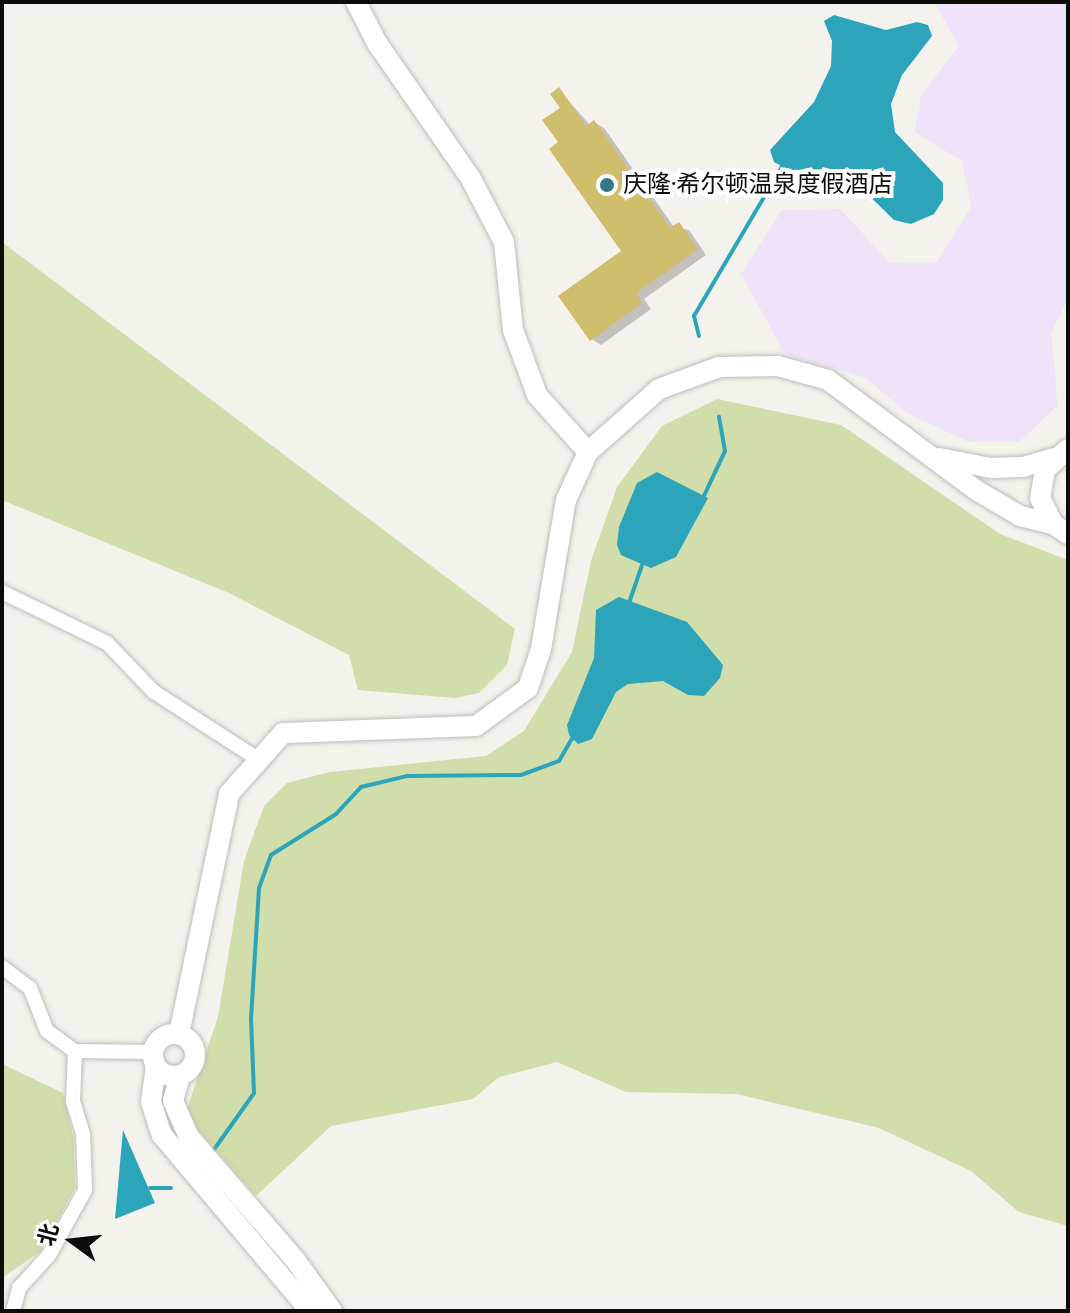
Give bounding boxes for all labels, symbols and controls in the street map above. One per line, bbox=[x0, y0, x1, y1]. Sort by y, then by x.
place label: 庆隆·希尔顿温泉度假酒店 bbox=[623, 171, 892, 199]
marker: 庆隆·希尔顿温泉度假酒店 bbox=[598, 176, 616, 194]
north arrow bbox=[32, 1201, 112, 1281]
text: 北 bbox=[33, 1221, 63, 1249]

